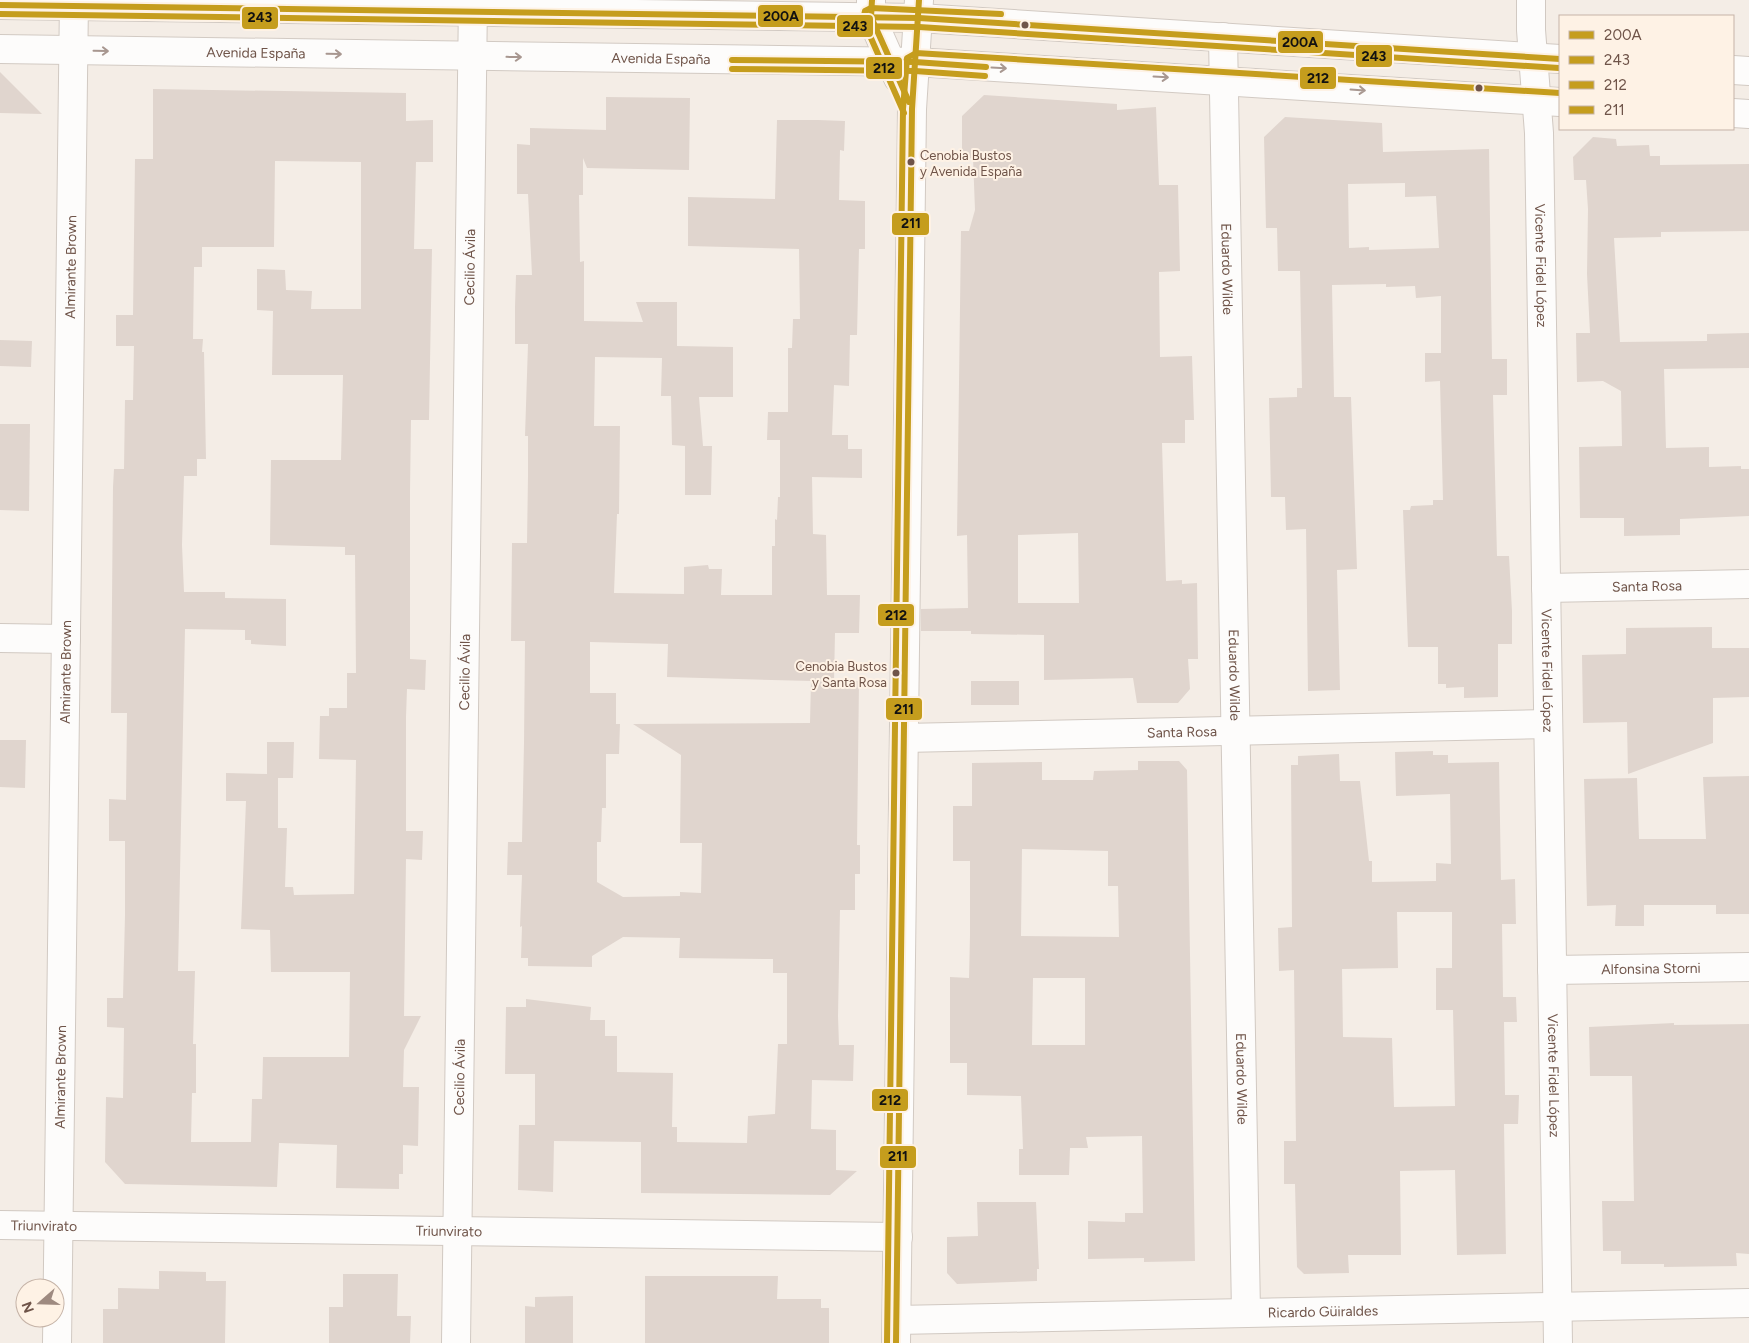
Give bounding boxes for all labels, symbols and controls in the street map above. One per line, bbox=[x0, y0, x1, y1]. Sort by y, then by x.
line badge: 200A bbox=[757, 4, 804, 28]
line badge: 243 bbox=[241, 6, 279, 30]
text: 200A bbox=[763, 8, 799, 25]
text: 243 bbox=[248, 9, 273, 26]
line badge: 243 bbox=[836, 14, 874, 38]
legend bbox=[1559, 15, 1734, 130]
text: 243 bbox=[843, 18, 868, 35]
unlabelled marker bbox=[1020, 20, 1030, 30]
text: 200A bbox=[1604, 26, 1642, 44]
line badge: 200A bbox=[1277, 30, 1324, 54]
text: 200A bbox=[1282, 34, 1318, 51]
street label: Avenida España bbox=[206, 43, 306, 62]
line badge: 243 bbox=[1355, 44, 1393, 68]
one-way arrow bbox=[92, 46, 109, 56]
text: 243 bbox=[1362, 48, 1387, 65]
one-way arrow bbox=[325, 49, 341, 59]
street label: Avenida España bbox=[611, 49, 711, 68]
text: 243 bbox=[1604, 51, 1630, 69]
one-way arrow bbox=[505, 52, 521, 62]
line badge: 212 bbox=[865, 56, 903, 80]
text: 212 bbox=[873, 60, 895, 77]
one-way arrow bbox=[991, 63, 1007, 72]
line badge: 212 bbox=[1299, 66, 1337, 90]
text: 212 bbox=[1307, 70, 1329, 87]
one-way arrow bbox=[1153, 73, 1169, 82]
text: 212 bbox=[1604, 76, 1627, 94]
unlabelled marker bbox=[1474, 83, 1484, 93]
one-way arrow bbox=[1350, 85, 1366, 94]
text: 211 bbox=[1604, 101, 1625, 119]
place label: Cenobia Bustos y Avenida España bbox=[920, 148, 1022, 179]
marker: Cenobia Bustos y Avenida España bbox=[906, 157, 916, 167]
street label: Vicente Fidel López bbox=[1532, 204, 1551, 328]
line badge: 211 bbox=[891, 212, 930, 236]
street label: Almirante Brown bbox=[61, 215, 80, 319]
text: 211 bbox=[901, 215, 921, 232]
street label: Eduardo Wilde bbox=[1218, 223, 1237, 315]
street label: Cecilio Ávila bbox=[461, 229, 479, 306]
street label: Santa Rosa bbox=[1612, 577, 1682, 595]
line badge: 212 bbox=[877, 603, 915, 627]
text: 212 bbox=[885, 607, 907, 624]
street label: Vicente Fidel López bbox=[1538, 609, 1557, 733]
street label: Almirante Brown bbox=[56, 620, 75, 724]
street label: Eduardo Wilde bbox=[1225, 629, 1244, 721]
street label: Cecilio Ávila bbox=[456, 634, 473, 710]
place label: Cenobia Bustos y Santa Rosa bbox=[796, 659, 887, 690]
marker: Cenobia Bustos y Santa Rosa bbox=[891, 668, 901, 678]
line badge: 211 bbox=[885, 697, 923, 721]
text: 211 bbox=[894, 701, 914, 718]
street label: Santa Rosa bbox=[1147, 723, 1217, 741]
street label: Alfonsina Storni bbox=[1601, 959, 1701, 978]
street label: Vicente Fidel López bbox=[1544, 1013, 1563, 1138]
street label: Almirante Brown bbox=[51, 1025, 70, 1129]
street label: Eduardo Wilde bbox=[1232, 1033, 1251, 1125]
street label: Cecilio Ávila bbox=[450, 1039, 468, 1115]
line badge: 212 bbox=[871, 1088, 909, 1112]
text: 212 bbox=[879, 1092, 901, 1109]
line badge: 211 bbox=[879, 1145, 917, 1169]
text: 211 bbox=[888, 1148, 908, 1165]
street label: Triunvirato bbox=[11, 1217, 77, 1235]
street label: Triunvirato bbox=[416, 1222, 482, 1240]
north arrow bbox=[15, 1278, 65, 1328]
text: N bbox=[18, 1299, 38, 1315]
street label: Ricardo Güiraldes bbox=[1268, 1302, 1378, 1321]

